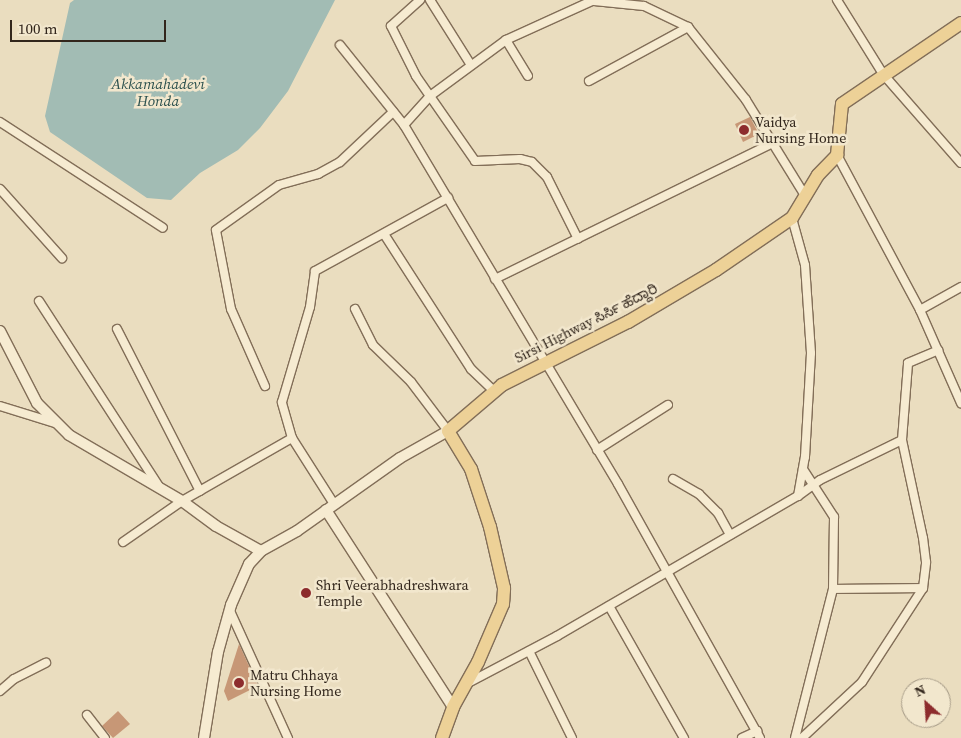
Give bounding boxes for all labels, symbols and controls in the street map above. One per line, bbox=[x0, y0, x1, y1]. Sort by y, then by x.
scale bar bbox=[12, 10, 169, 42]
text: 100 m bbox=[18, 18, 58, 39]
water label: Akkamahadevi Honda bbox=[111, 74, 205, 109]
place label: Vaidya Nursing Home bbox=[755, 114, 846, 146]
marker: Vaidya Nursing Home bbox=[737, 123, 751, 137]
street label: Sirsi Highway ಸಿರ್ಸಿ ಹೆದ್ದಾರಿ bbox=[512, 280, 660, 366]
place label: Shri Veerabhadreshwara Temple bbox=[316, 577, 469, 610]
marker: Shri Veerabhadreshwara Temple bbox=[300, 587, 312, 599]
place label: Matru Chhaya Nursing Home bbox=[250, 667, 341, 700]
marker: Matru Chhaya Nursing Home bbox=[232, 676, 246, 690]
north arrow bbox=[901, 678, 951, 728]
text: N bbox=[911, 679, 929, 702]

